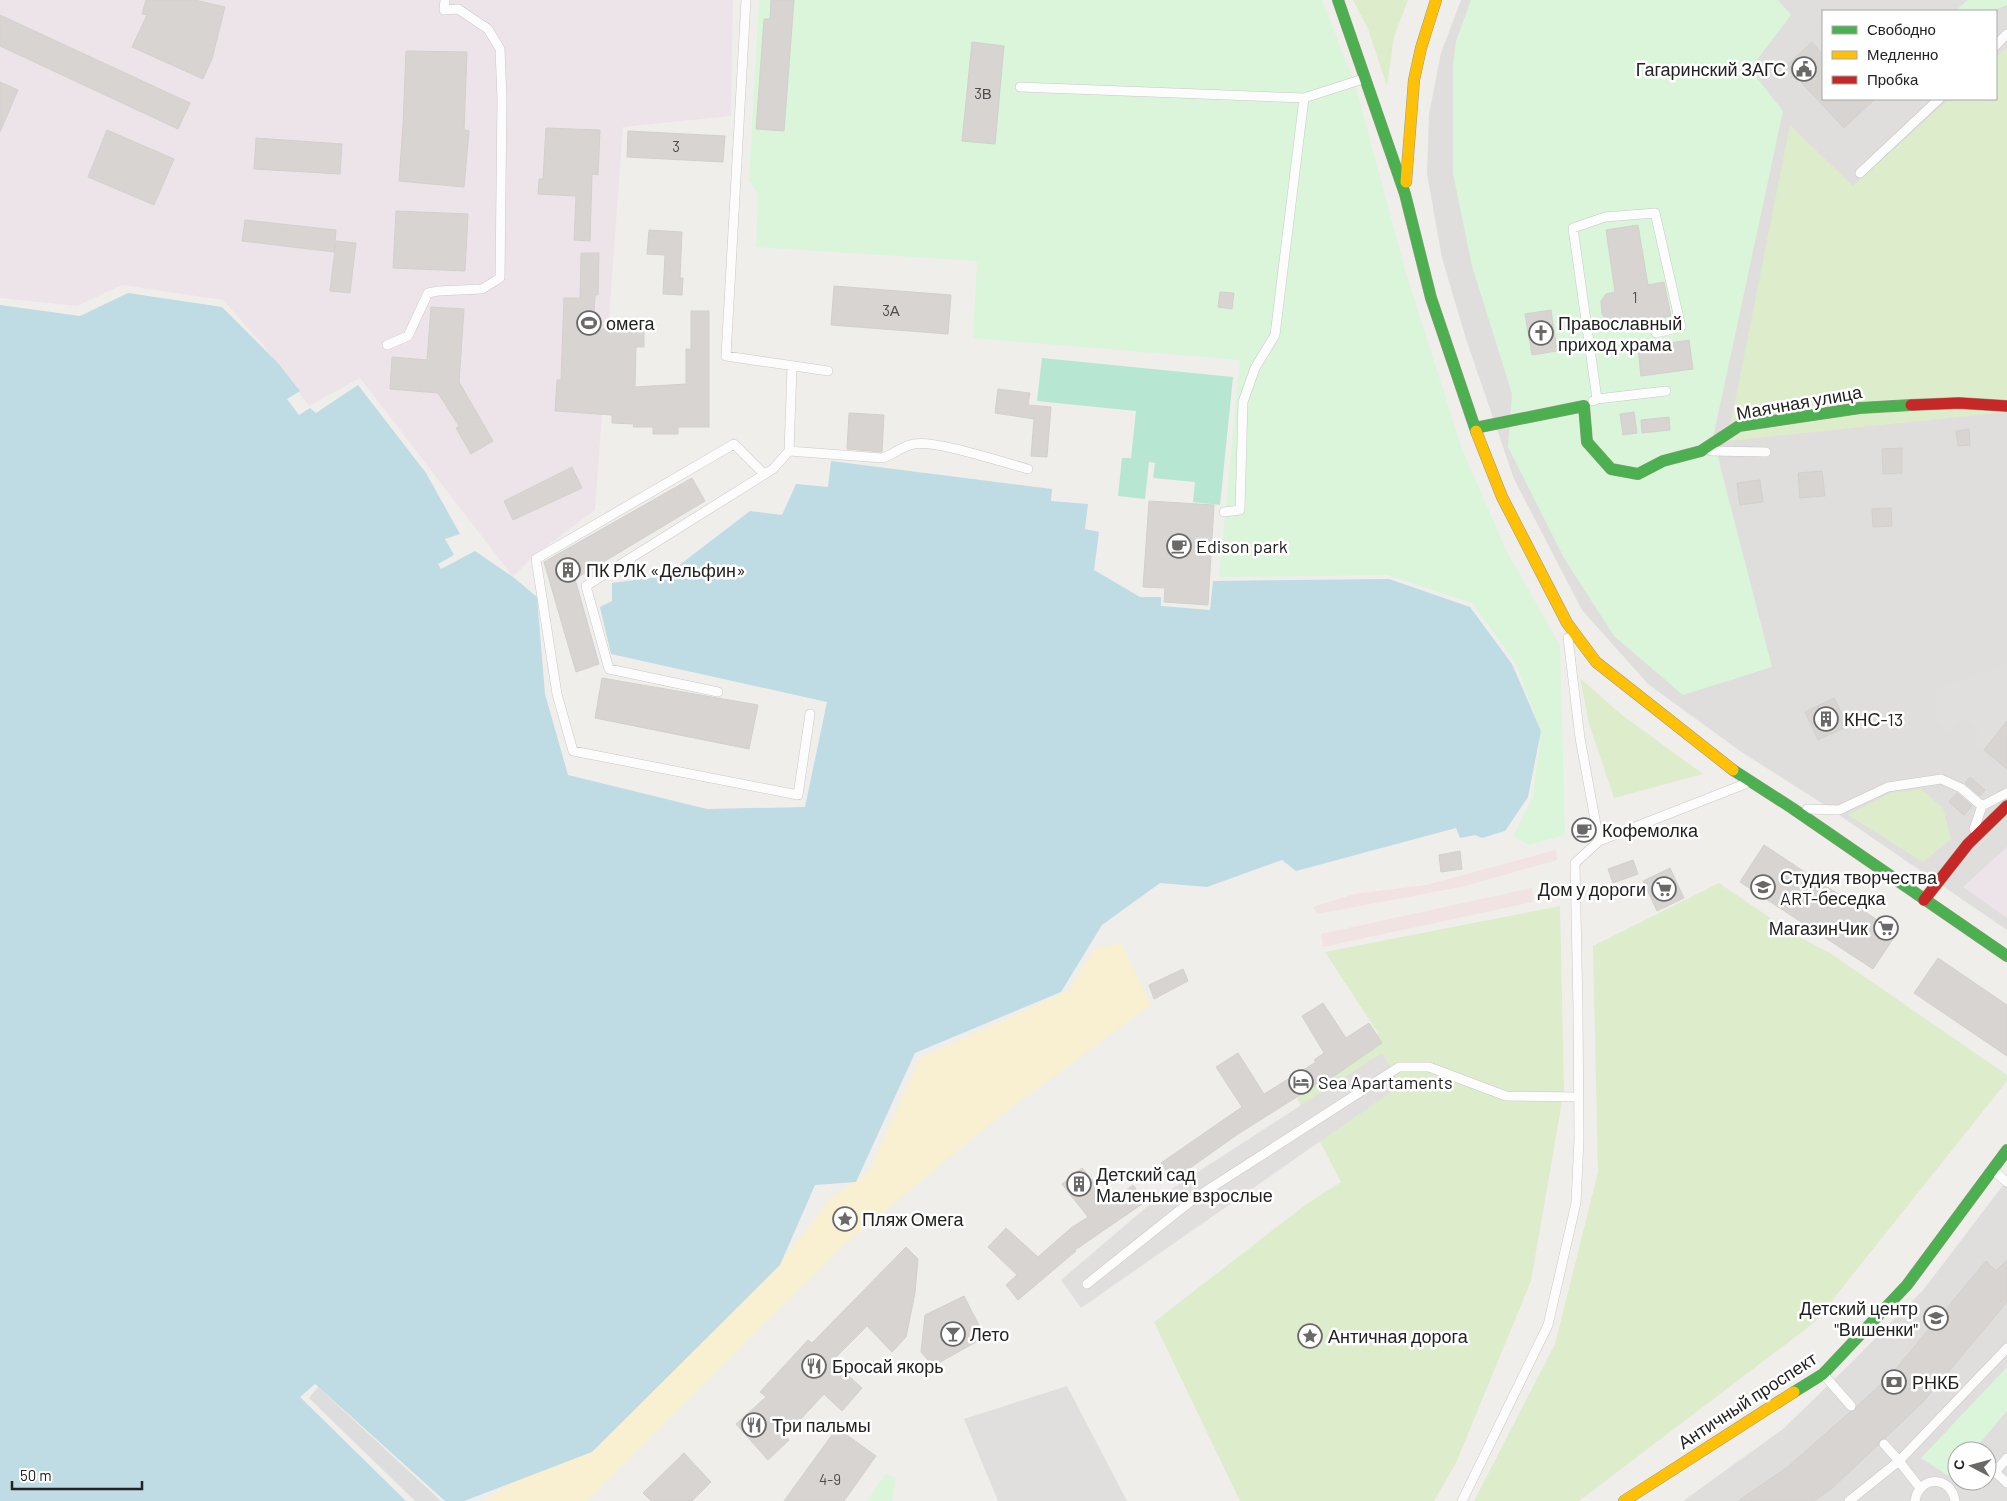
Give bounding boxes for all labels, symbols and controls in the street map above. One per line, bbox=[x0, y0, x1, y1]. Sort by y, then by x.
legend bbox=[1822, 10, 1997, 100]
text: Свободно bbox=[1867, 20, 1936, 38]
text: Медленно bbox=[1867, 45, 1938, 63]
public building icon: Гагаринский ЗАГС bbox=[1791, 56, 1817, 82]
place label: Гагаринский ЗАГС bbox=[1636, 58, 1786, 80]
text: Пробка bbox=[1867, 70, 1919, 88]
house number: 3В bbox=[974, 84, 992, 102]
house number: 3 bbox=[672, 137, 680, 155]
house number: 1 bbox=[1632, 288, 1638, 306]
house number: 3А bbox=[882, 301, 900, 319]
sports icon: омега bbox=[576, 310, 602, 336]
place label: омега bbox=[606, 312, 656, 334]
place label: Православный приход храма bbox=[1558, 312, 1682, 355]
church icon: Православный приход храма bbox=[1528, 320, 1554, 346]
street label: Маячная улица bbox=[1734, 380, 1864, 424]
cafe icon: Edison park bbox=[1166, 533, 1192, 559]
place label: Edison park bbox=[1196, 535, 1288, 557]
building icon: ПК РЛК «Дельфин» bbox=[555, 557, 581, 583]
place label: ПК РЛК «Дельфин» bbox=[586, 559, 746, 581]
building icon: КНС-13 bbox=[1813, 706, 1839, 732]
place label: КНС-13 bbox=[1844, 708, 1903, 730]
cafe icon: Кофемолка bbox=[1571, 817, 1597, 843]
place label: Кофемолка bbox=[1602, 819, 1699, 841]
place label: Студия творчества ART-беседка bbox=[1780, 866, 1938, 909]
school or university icon: Студия творчества ART-беседка bbox=[1750, 874, 1776, 900]
supermarket icon: Дом у дороги bbox=[1651, 876, 1677, 902]
place label: Дом у дороги bbox=[1538, 878, 1646, 900]
supermarket icon: МагазинЧик bbox=[1873, 915, 1899, 941]
place label: МагазинЧик bbox=[1769, 917, 1868, 939]
hotel icon: Sea Apartaments bbox=[1288, 1069, 1314, 1095]
place label: Sea Apartaments bbox=[1318, 1071, 1453, 1093]
place label: Детский сад Маленькие взрослые bbox=[1096, 1163, 1273, 1206]
building icon: Детский сад Маленькие взрослые bbox=[1066, 1171, 1092, 1197]
place icon: Пляж Омега bbox=[832, 1206, 858, 1232]
place label: Пляж Омега bbox=[862, 1208, 964, 1230]
place label: Детский центр "Вишенки" bbox=[1799, 1297, 1918, 1340]
school or university icon: Детский центр "Вишенки" bbox=[1923, 1305, 1949, 1331]
bar icon: Лето bbox=[940, 1321, 966, 1347]
place label: Лето bbox=[970, 1323, 1009, 1345]
place icon: Античная дорога bbox=[1297, 1323, 1323, 1349]
place label: Античная дорога bbox=[1328, 1325, 1469, 1347]
street label: Античный проспект bbox=[1673, 1347, 1821, 1453]
restaurant icon: Бросай якорь bbox=[801, 1353, 827, 1379]
place label: Бросай якорь bbox=[832, 1355, 944, 1377]
bank icon: РНКБ bbox=[1881, 1369, 1907, 1395]
place label: РНКБ bbox=[1912, 1371, 1959, 1393]
restaurant icon: Три пальмы bbox=[741, 1412, 767, 1438]
place label: Три пальмы bbox=[772, 1414, 871, 1436]
north arrow bbox=[1947, 1441, 1997, 1491]
scale bar bbox=[12, 1458, 142, 1490]
text: С bbox=[1950, 1459, 1968, 1471]
text: 50 m bbox=[20, 1466, 52, 1484]
house number: 4-9 bbox=[819, 1470, 841, 1488]

